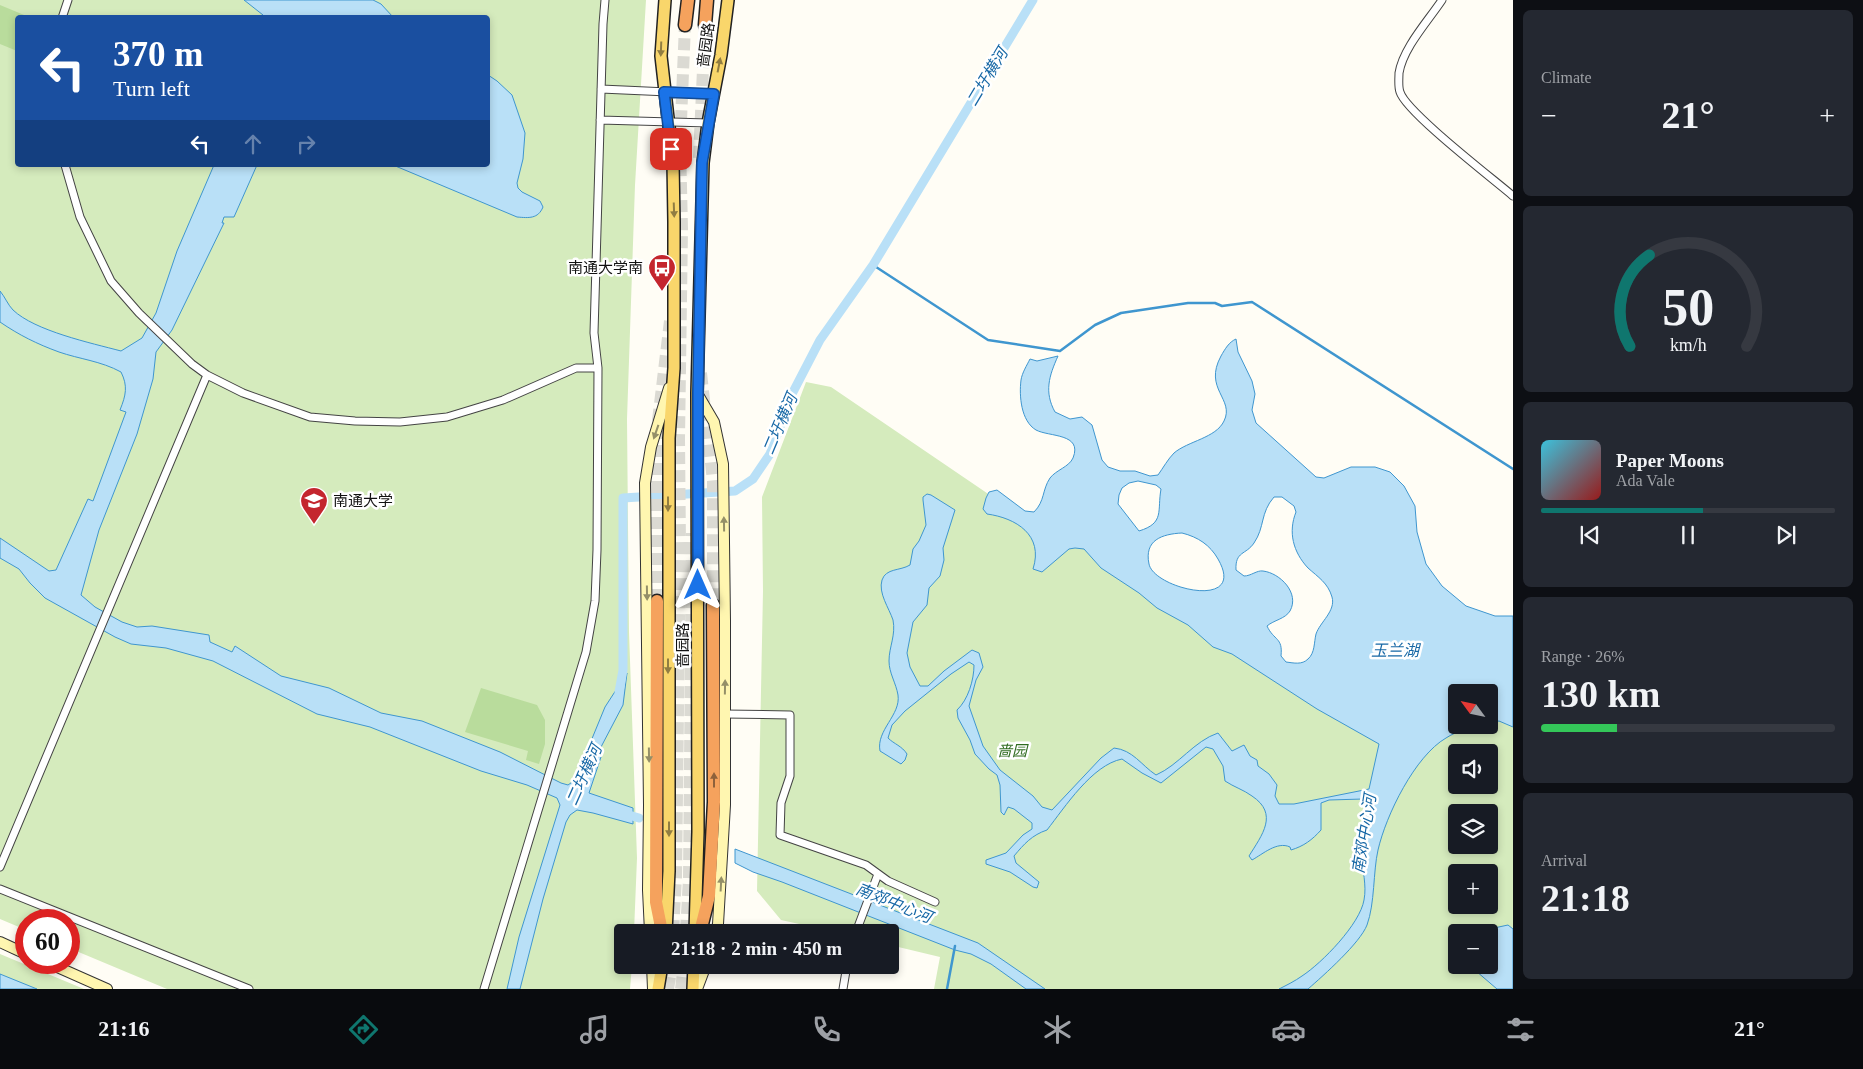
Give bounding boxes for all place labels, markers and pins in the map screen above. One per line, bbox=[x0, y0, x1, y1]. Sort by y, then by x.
pin bbox=[650, 128, 692, 170]
bus stop icon: 南通大学南 bbox=[647, 253, 677, 292]
place label: 南通大学南 bbox=[568, 260, 643, 276]
school or university icon: 南通大学 bbox=[299, 486, 329, 525]
place label: 南通大学 bbox=[333, 493, 393, 509]

